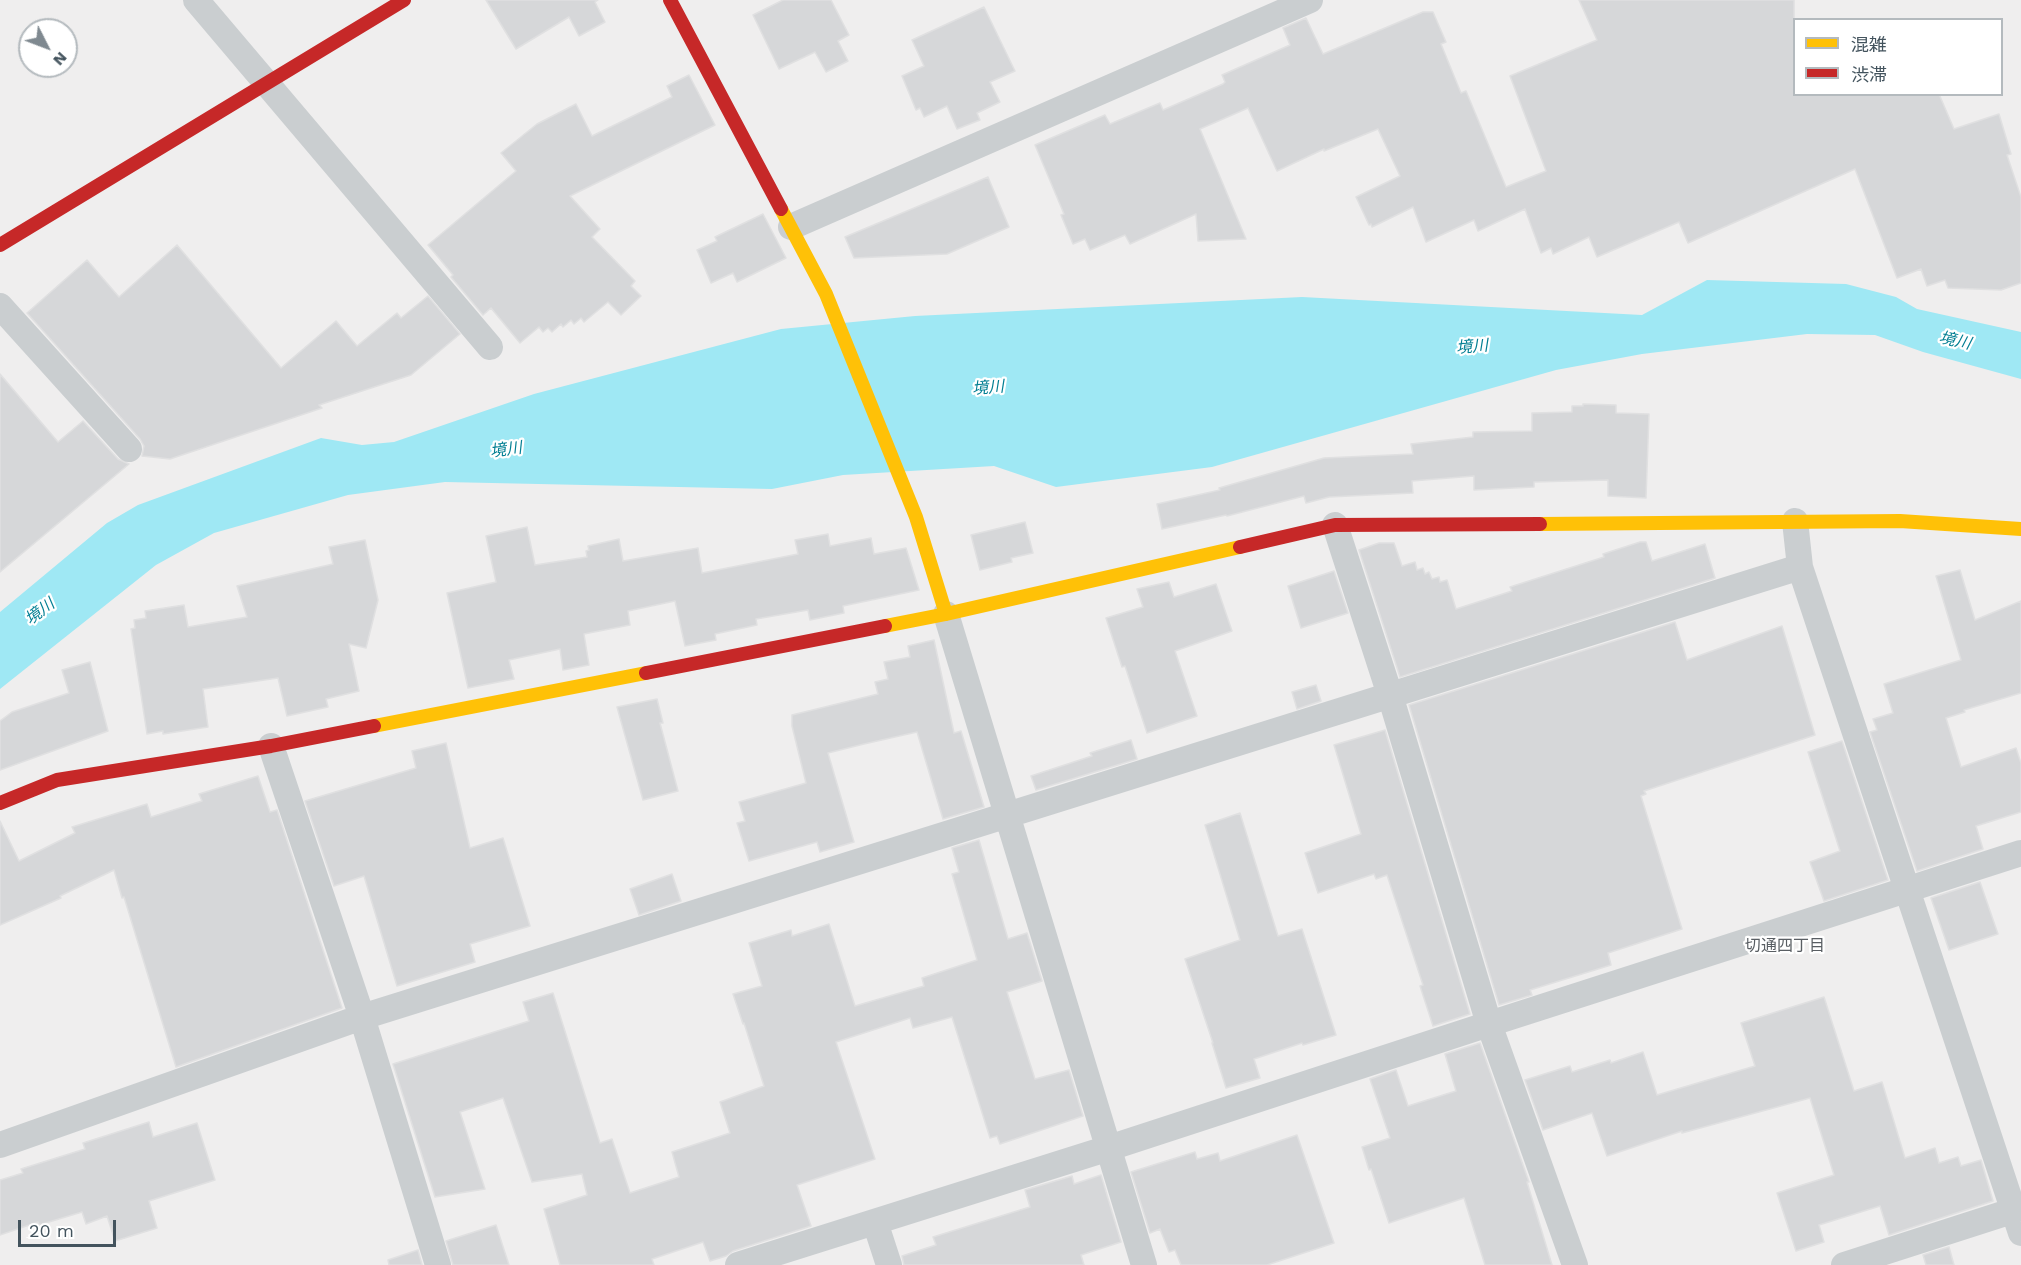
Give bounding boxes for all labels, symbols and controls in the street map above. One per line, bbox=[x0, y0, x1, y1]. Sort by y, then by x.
north arrow bbox=[18, 18, 78, 78]
legend bbox=[1793, 18, 2003, 96]
text: 混雑 bbox=[1851, 34, 1887, 55]
text: N bbox=[49, 48, 71, 70]
text: 渋滞 bbox=[1851, 64, 1887, 85]
water label: 境川 bbox=[1937, 328, 1973, 354]
water label: 境川 bbox=[1455, 336, 1489, 358]
water label: 境川 bbox=[971, 377, 1005, 399]
water label: 境川 bbox=[489, 438, 523, 462]
water label: 境川 bbox=[21, 595, 59, 629]
district label: 切通四丁目 bbox=[1745, 936, 1825, 956]
scale bar bbox=[21, 1208, 118, 1246]
text: 20 m bbox=[29, 1220, 74, 1241]

